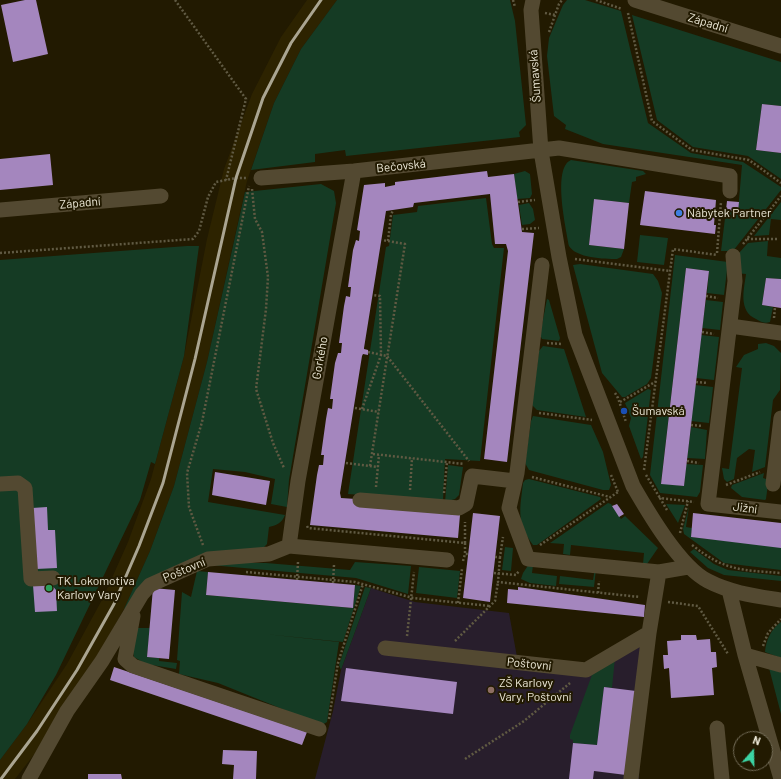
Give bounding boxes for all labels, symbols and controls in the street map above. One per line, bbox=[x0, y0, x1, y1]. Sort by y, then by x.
street label: Západní bbox=[686, 10, 730, 36]
street label: Šumavská bbox=[526, 49, 544, 103]
street label: Bečovská bbox=[376, 156, 426, 176]
street label: Západní bbox=[59, 194, 101, 212]
place label: Nábytek Partner bbox=[687, 206, 771, 220]
marker: Nábytek Partner bbox=[674, 208, 684, 218]
street label: Gorkého bbox=[309, 335, 331, 381]
place label: Šumavská bbox=[632, 404, 685, 418]
marker: Šumavská bbox=[619, 406, 629, 416]
street label: Jižní bbox=[732, 499, 758, 517]
street label: Poštovní bbox=[161, 555, 207, 585]
place label: TK Lokomotiva Karlovy Vary bbox=[57, 574, 135, 602]
marker: TK Lokomotiva Karlovy Vary bbox=[44, 583, 54, 593]
street label: Poštovní bbox=[506, 655, 552, 673]
place label: ZŠ Karlovy Vary, Poštovní bbox=[499, 676, 571, 704]
marker: ZŠ Karlovy Vary, Poštovní bbox=[486, 685, 496, 695]
north arrow bbox=[733, 731, 773, 771]
text: N bbox=[751, 733, 763, 748]

